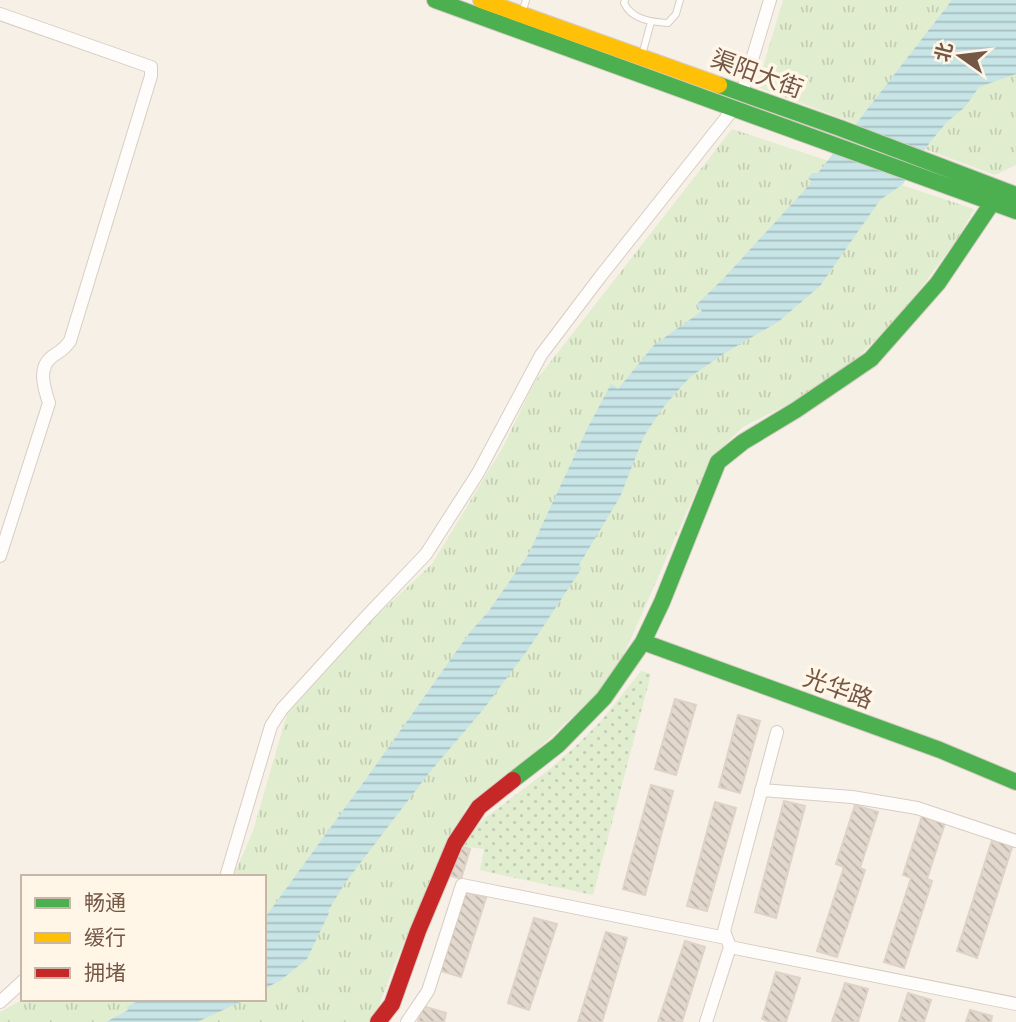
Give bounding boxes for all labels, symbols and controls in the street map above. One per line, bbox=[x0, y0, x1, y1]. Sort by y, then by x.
north arrow bbox=[925, 21, 995, 91]
text: 北 bbox=[931, 40, 957, 64]
street label: 渠阳大街 bbox=[707, 44, 807, 104]
street label: 光华路 bbox=[799, 664, 877, 714]
legend bbox=[21, 875, 266, 1001]
text: 畅通 bbox=[84, 890, 126, 916]
text: 缓行 bbox=[84, 925, 126, 951]
text: 拥堵 bbox=[84, 960, 126, 986]

